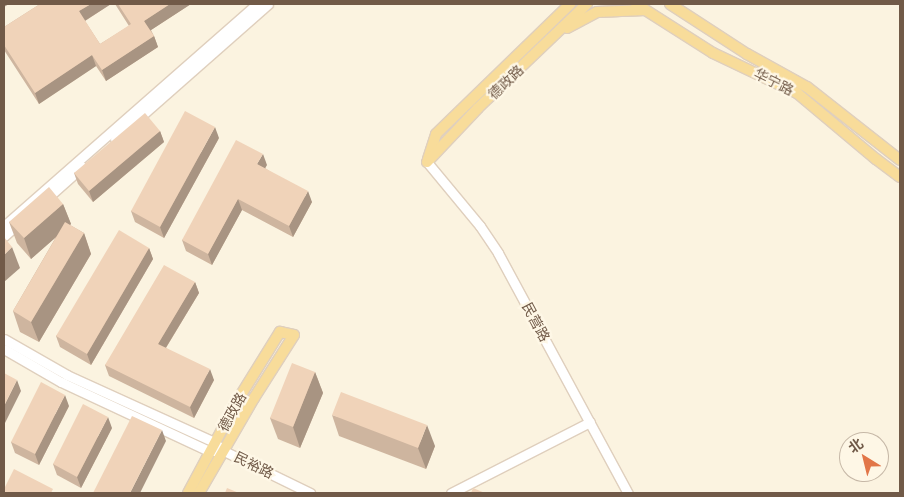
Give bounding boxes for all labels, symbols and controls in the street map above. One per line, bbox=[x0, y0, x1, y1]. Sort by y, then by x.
street label: 德政路 bbox=[485, 61, 527, 103]
street label: 华宁路 bbox=[751, 65, 797, 99]
street label: 民营路 bbox=[519, 300, 553, 344]
street label: 德政路 bbox=[214, 390, 250, 434]
north arrow bbox=[839, 432, 889, 482]
text: 北 bbox=[844, 433, 867, 458]
street label: 民裕路 bbox=[231, 448, 277, 482]

